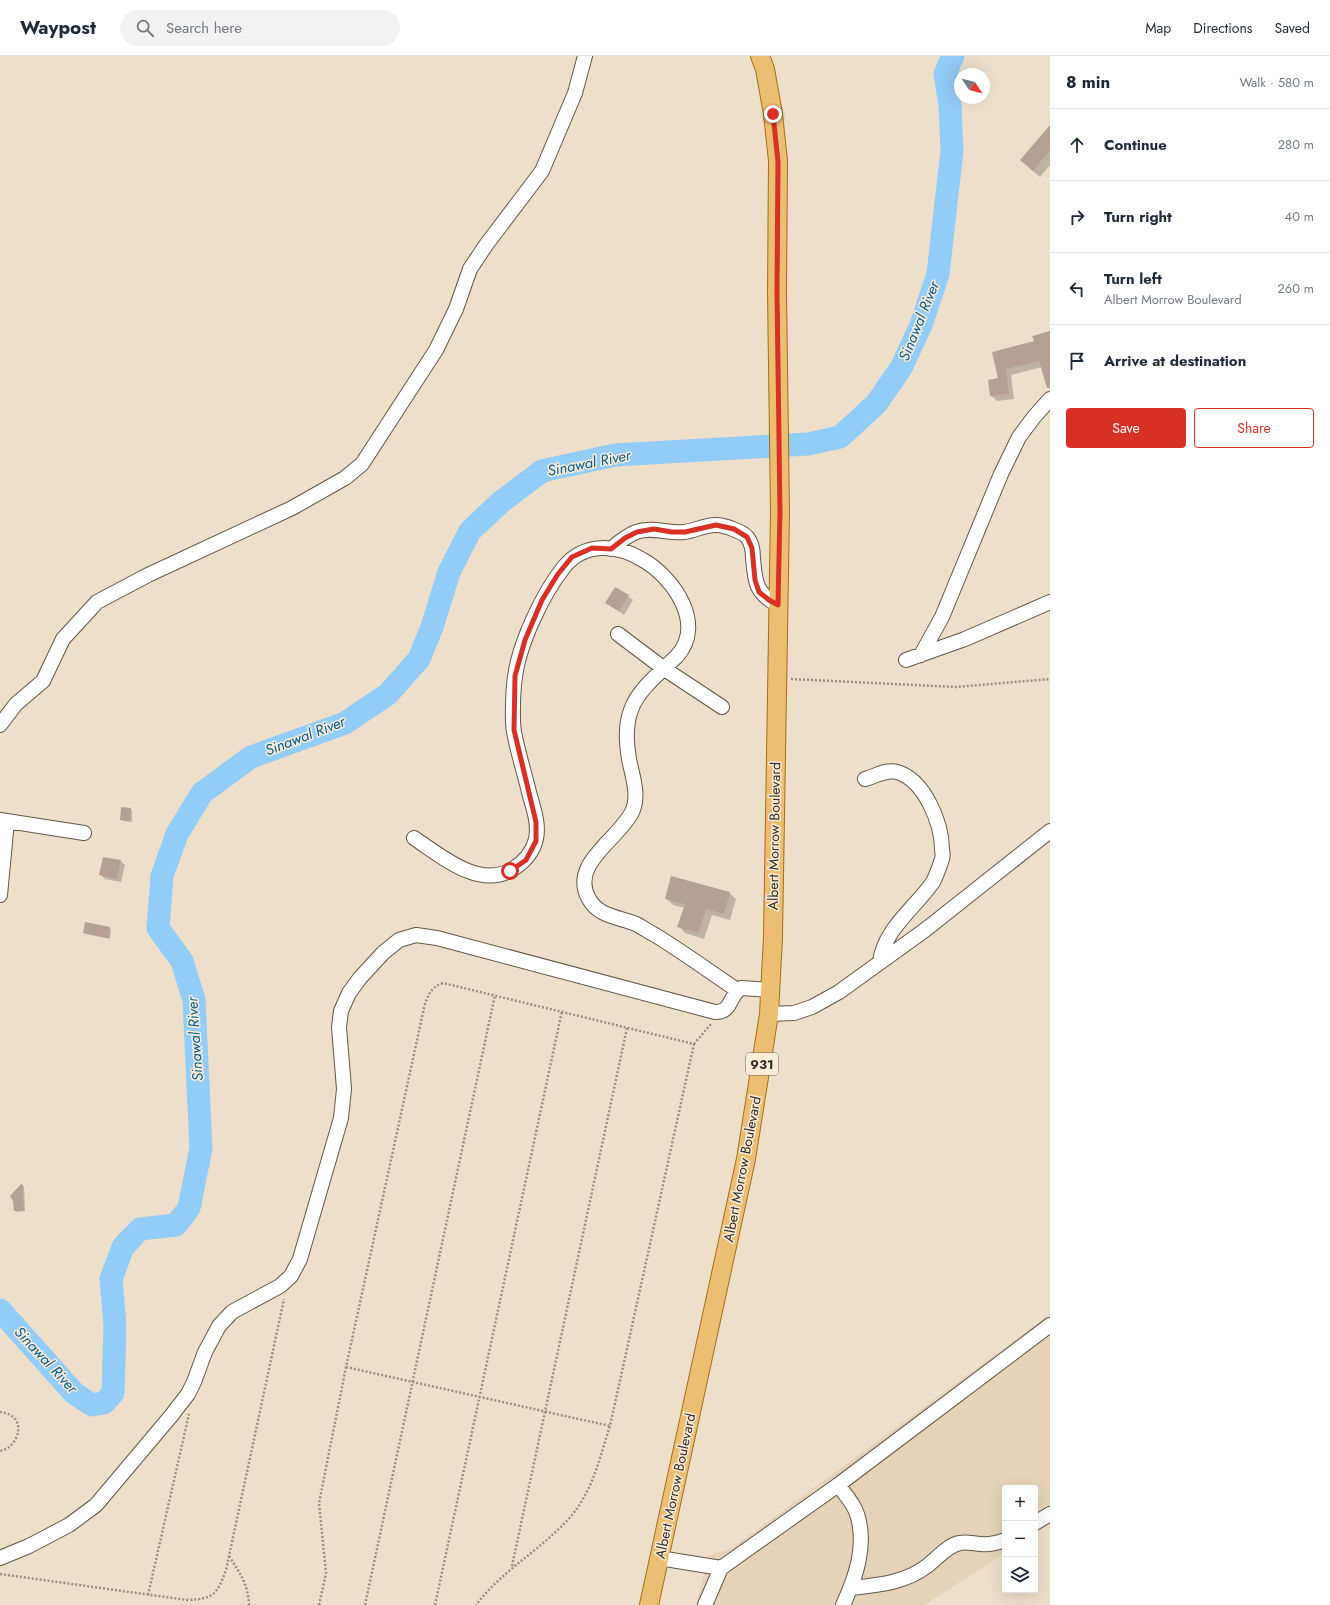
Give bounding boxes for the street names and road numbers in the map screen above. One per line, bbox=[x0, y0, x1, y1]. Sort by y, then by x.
street label: Albert Morrow Boulevard bbox=[763, 762, 785, 910]
road number: 931 bbox=[746, 1053, 778, 1075]
street label: Albert Morrow Boulevard bbox=[718, 1094, 766, 1244]
street label: Albert Morrow Boulevard bbox=[650, 1411, 700, 1561]

